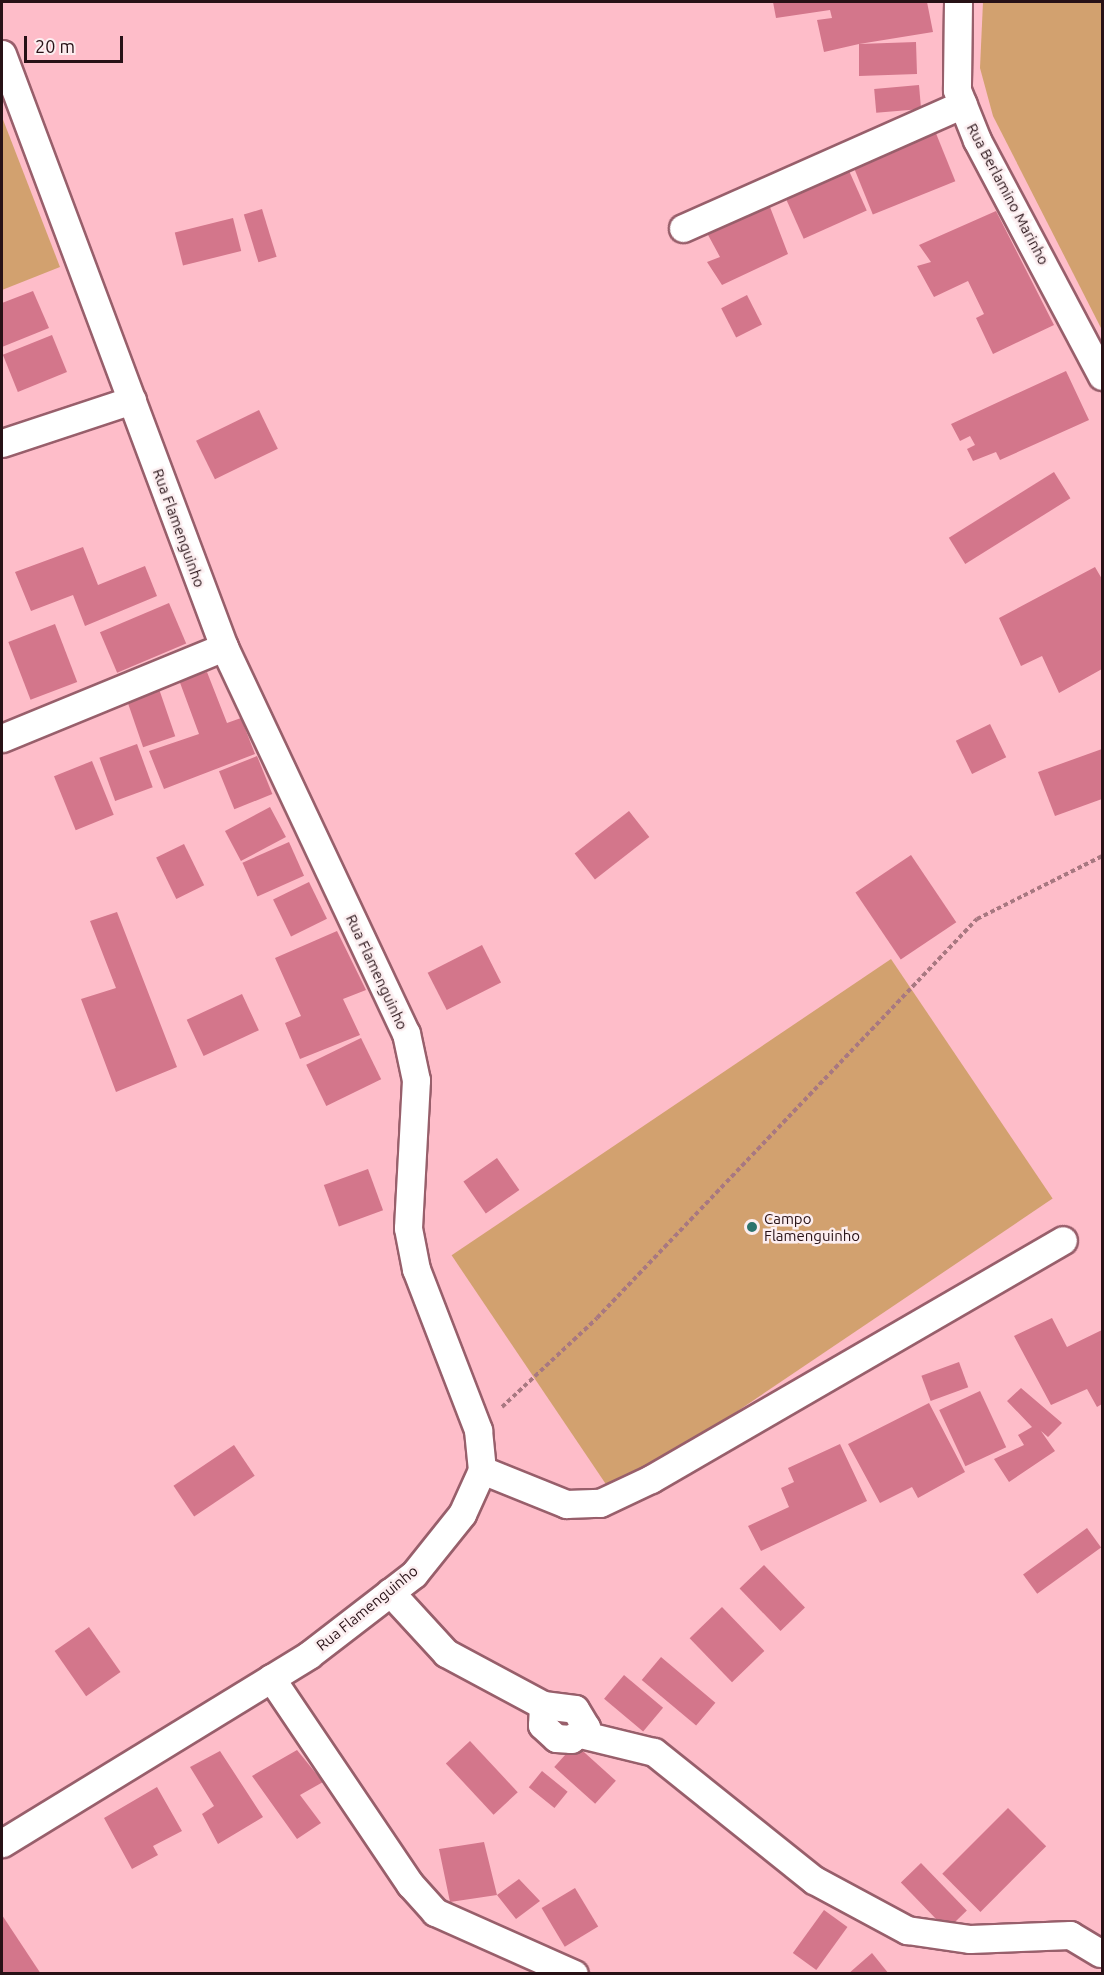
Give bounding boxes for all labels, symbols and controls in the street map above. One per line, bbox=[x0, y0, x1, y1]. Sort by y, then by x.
scale bar bbox=[27, 24, 126, 62]
text: 20 m bbox=[35, 36, 75, 56]
street label: Rua Berlamino Marinho bbox=[963, 120, 1053, 268]
street label: Rua Flamenguinho bbox=[149, 466, 209, 590]
street label: Rua Flamenguinho bbox=[342, 911, 412, 1033]
place label: Campo Flamenguinho bbox=[764, 1209, 860, 1244]
marker: Campo Flamenguinho bbox=[745, 1220, 759, 1234]
street label: Rua Flamenguinho bbox=[313, 1562, 421, 1654]

